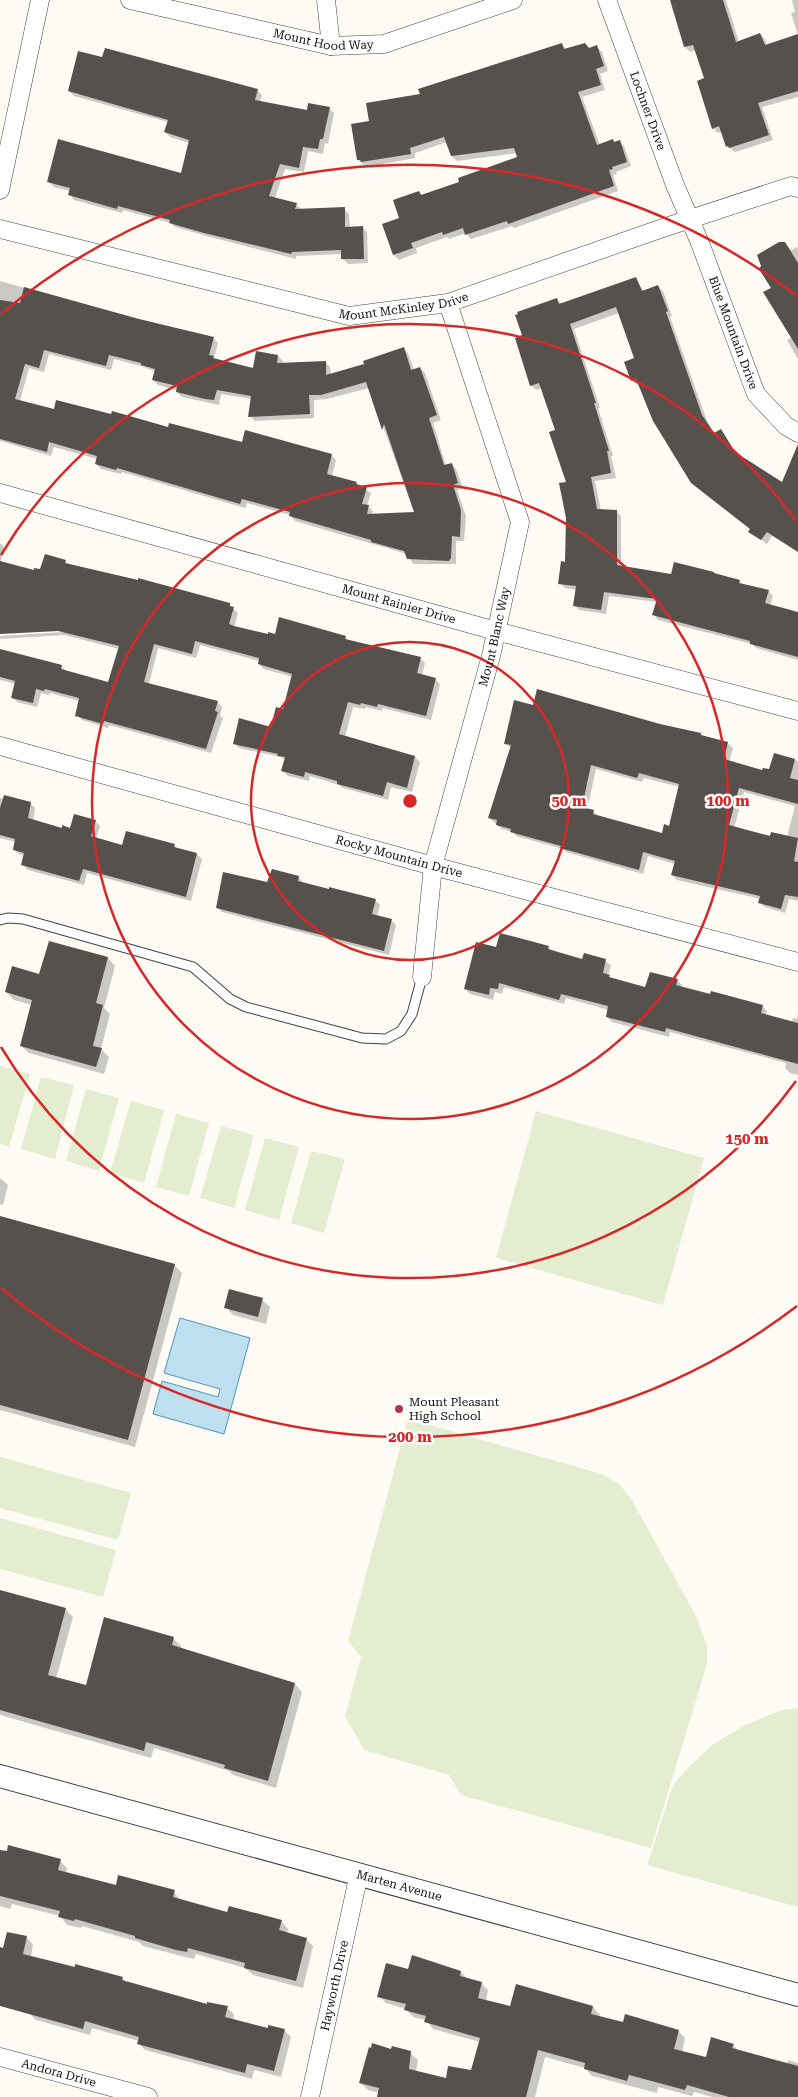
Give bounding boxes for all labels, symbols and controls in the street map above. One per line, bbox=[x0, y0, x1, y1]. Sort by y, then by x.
street label: Mount Hood Way bbox=[272, 26, 375, 53]
street label: Lochner Drive bbox=[627, 69, 669, 153]
street label: Blue Mountain Drive bbox=[706, 274, 761, 392]
street label: Mount McKinley Drive bbox=[337, 289, 471, 323]
street label: Mount Rainier Drive bbox=[340, 581, 458, 627]
street label: Mount Blanc Way bbox=[476, 585, 513, 688]
centre of rings bbox=[401, 792, 419, 810]
text: 50 m bbox=[551, 792, 587, 810]
text: 100 m bbox=[706, 792, 750, 810]
street label: Rocky Mountain Drive bbox=[334, 832, 464, 881]
text: 150 m bbox=[725, 1130, 769, 1148]
place label: Mount Pleasant High School bbox=[409, 1395, 500, 1423]
marker: Mount Pleasant High School bbox=[393, 1403, 405, 1415]
text: 200 m bbox=[388, 1428, 432, 1446]
street label: Marten Avenue bbox=[355, 1867, 444, 1904]
street label: Hayworth Drive bbox=[318, 1939, 351, 2032]
street label: Andora Drive bbox=[20, 2056, 98, 2090]

